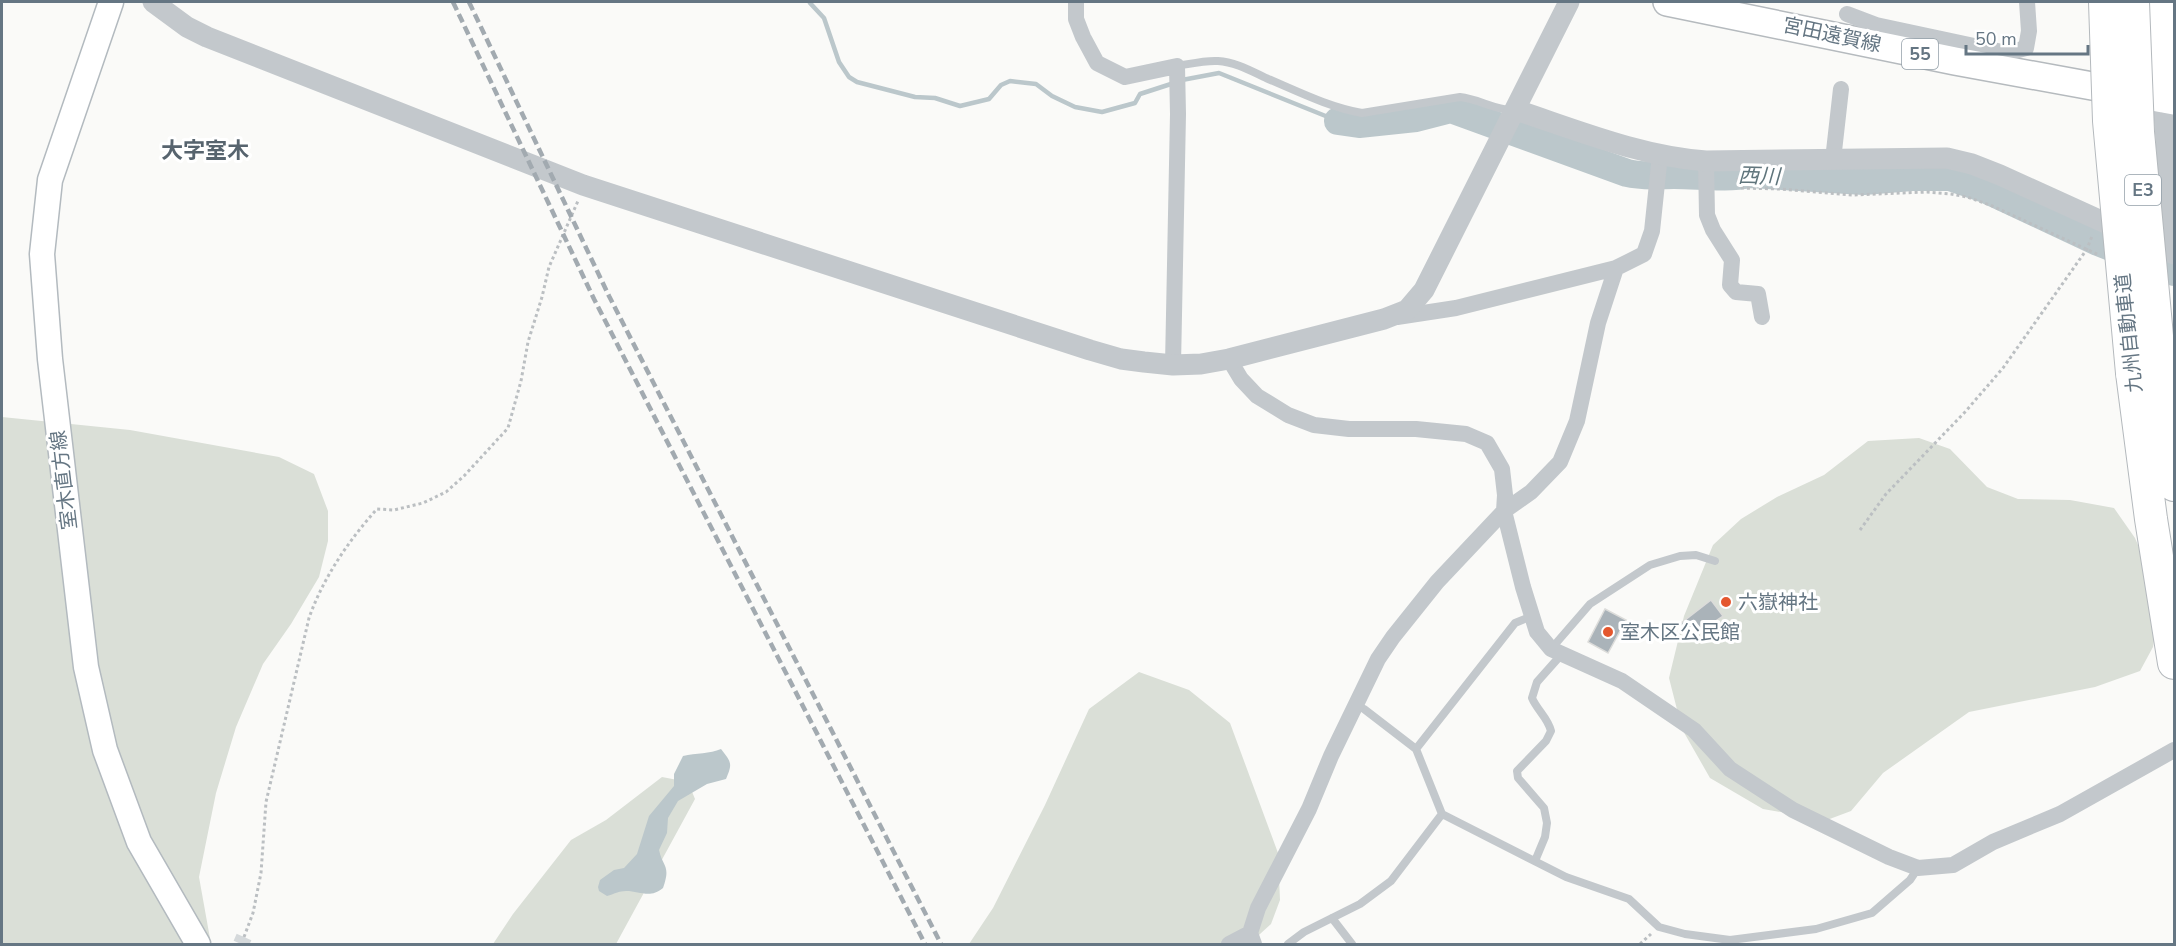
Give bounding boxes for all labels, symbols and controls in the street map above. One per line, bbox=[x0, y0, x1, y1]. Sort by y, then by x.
street label: 宮田遠賀線 bbox=[1780, 11, 1884, 59]
scale bar bbox=[1966, 18, 2088, 56]
text: 50 m bbox=[1975, 27, 2017, 51]
road number: 55 bbox=[1902, 39, 1938, 69]
district label: 大字室木 bbox=[161, 136, 249, 166]
water label: 西川 bbox=[1738, 161, 1782, 191]
road number: E3 bbox=[2125, 175, 2161, 205]
street label: 九州自動車道 bbox=[2109, 272, 2149, 394]
street label: 室木直方線 bbox=[45, 429, 83, 531]
place label: 六嶽神社 bbox=[1738, 589, 1818, 616]
marker: 六嶽神社 bbox=[1719, 595, 1733, 609]
place label: 室木区公民館 bbox=[1620, 619, 1740, 646]
marker: 室木区公民館 bbox=[1601, 625, 1615, 639]

